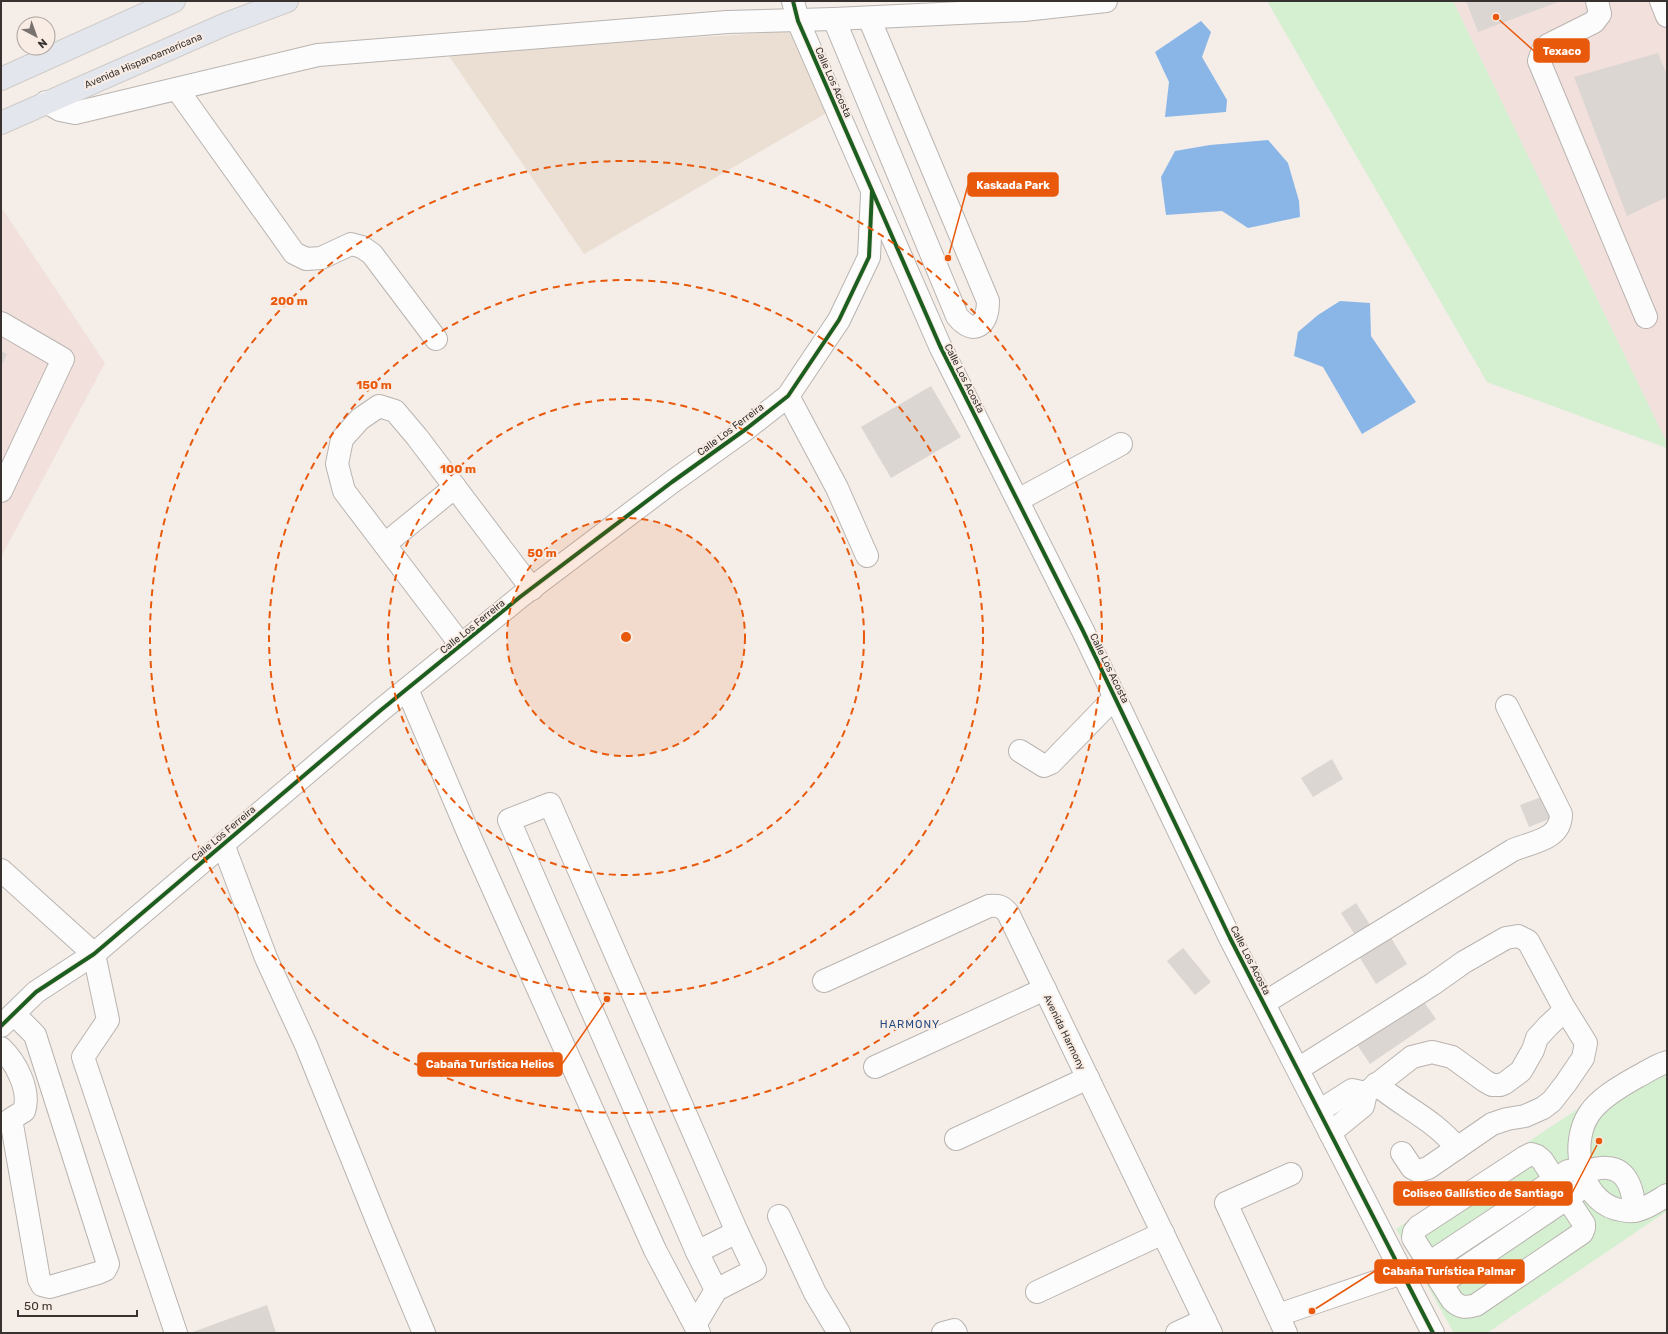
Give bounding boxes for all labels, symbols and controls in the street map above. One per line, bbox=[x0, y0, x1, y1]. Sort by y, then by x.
north arrow bbox=[16, 16, 56, 56]
street label: Avenida Hispanoamericana bbox=[83, 31, 204, 91]
text: N bbox=[35, 36, 49, 51]
callout: Texaco bbox=[1534, 39, 1589, 62]
street label: Calle Los Acosta bbox=[812, 45, 854, 120]
text: Texaco bbox=[1543, 45, 1581, 58]
callout: Kaskada Park bbox=[968, 173, 1058, 196]
text: Kaskada Park bbox=[976, 179, 1050, 192]
text: 200 m bbox=[270, 294, 308, 308]
street label: Calle Los Acosta bbox=[941, 342, 987, 415]
text: 150 m bbox=[356, 378, 392, 392]
street label: Calle Los Ferreira bbox=[695, 401, 766, 459]
text: 100 m bbox=[440, 462, 476, 476]
text: 50 m bbox=[527, 546, 557, 560]
street label: Calle Los Ferreira bbox=[438, 597, 507, 657]
centre of rings bbox=[619, 630, 633, 644]
street label: Calle Los Acosta bbox=[1087, 632, 1131, 705]
street label: Calle Los Ferreira bbox=[189, 803, 258, 864]
street label: Calle Los Acosta bbox=[1227, 924, 1273, 997]
street label: Avenida Harmony bbox=[1041, 993, 1088, 1072]
district label: HARMONY bbox=[880, 1018, 940, 1031]
callout: Cabaña Turística Helios bbox=[418, 1053, 562, 1076]
text: Cabaña Turística Helios bbox=[426, 1058, 554, 1071]
callout: Coliseo Gallístico de Santiago bbox=[1394, 1182, 1572, 1205]
text: Coliseo Gallístico de Santiago bbox=[1402, 1187, 1564, 1200]
callout: Cabaña Turística Palmar bbox=[1375, 1260, 1524, 1283]
text: Cabaña Turística Palmar bbox=[1382, 1265, 1516, 1278]
scale bar bbox=[18, 1292, 137, 1318]
text: 50 m bbox=[24, 1299, 52, 1313]

